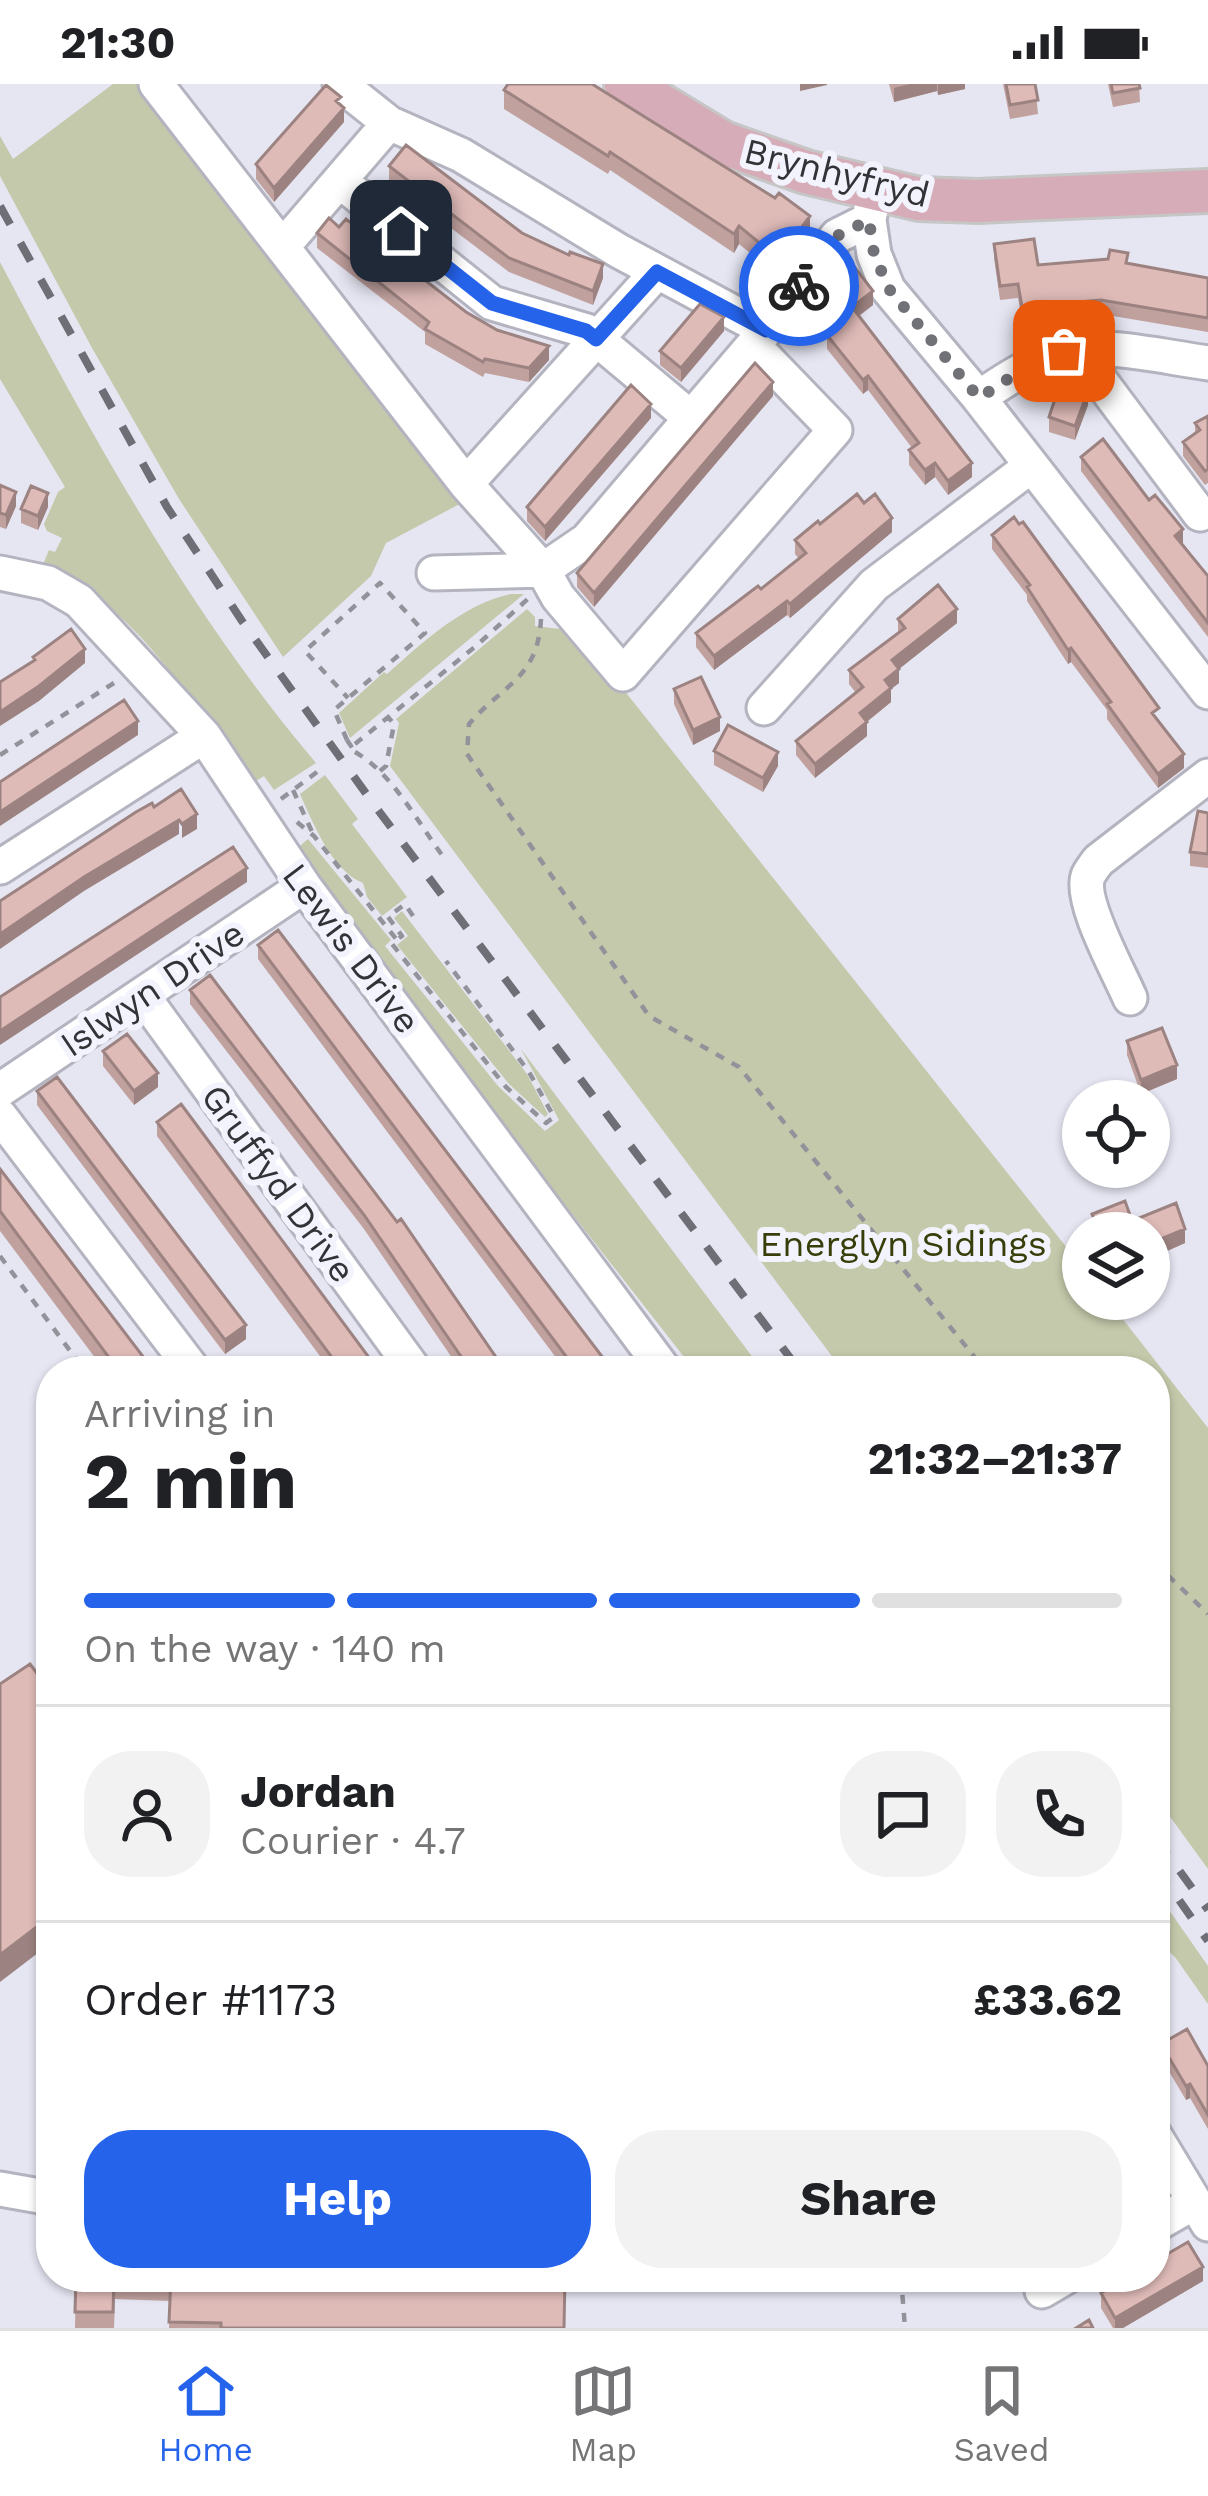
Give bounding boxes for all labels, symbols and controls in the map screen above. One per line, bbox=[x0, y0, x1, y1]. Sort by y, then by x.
text: 21:30 bbox=[60, 16, 175, 69]
street label: Brynhyfryd bbox=[740, 130, 934, 216]
pin bbox=[350, 180, 452, 282]
icon: home bbox=[368, 198, 434, 264]
courier bbox=[739, 226, 859, 346]
icon: bike bbox=[766, 253, 832, 319]
pin bbox=[1013, 300, 1115, 402]
icon: bag bbox=[1031, 318, 1097, 384]
street label: Lewis Drive bbox=[274, 855, 429, 1042]
street label: Islwyn Drive bbox=[53, 912, 252, 1066]
street label: Gruffyd Drive bbox=[192, 1077, 364, 1291]
map controls bbox=[1062, 1080, 1170, 1320]
button: locate bbox=[1062, 1080, 1170, 1188]
button: layers bbox=[1062, 1212, 1170, 1320]
park label: Energlyn Sidings bbox=[759, 1223, 1047, 1265]
text: Arriving in bbox=[84, 1391, 275, 1436]
text: 21:32–21:37 bbox=[867, 1432, 1122, 1485]
text: 2 min bbox=[84, 1435, 297, 1527]
text: On the way · 140 m bbox=[84, 1626, 446, 1671]
button: person bbox=[84, 1751, 210, 1877]
button: chat bbox=[840, 1751, 966, 1877]
button: phone bbox=[996, 1751, 1122, 1877]
text: Jordan bbox=[240, 1765, 396, 1818]
text: Courier · 4.7 bbox=[240, 1818, 466, 1863]
text: Order #1173 bbox=[84, 1973, 337, 2026]
text: £33.62 bbox=[973, 1973, 1122, 2026]
button: Help bbox=[84, 2130, 591, 2268]
button: Share bbox=[615, 2130, 1122, 2268]
tab: Home bbox=[158, 2358, 253, 2469]
tab: Map bbox=[570, 2358, 637, 2469]
tab: Saved bbox=[954, 2358, 1050, 2469]

